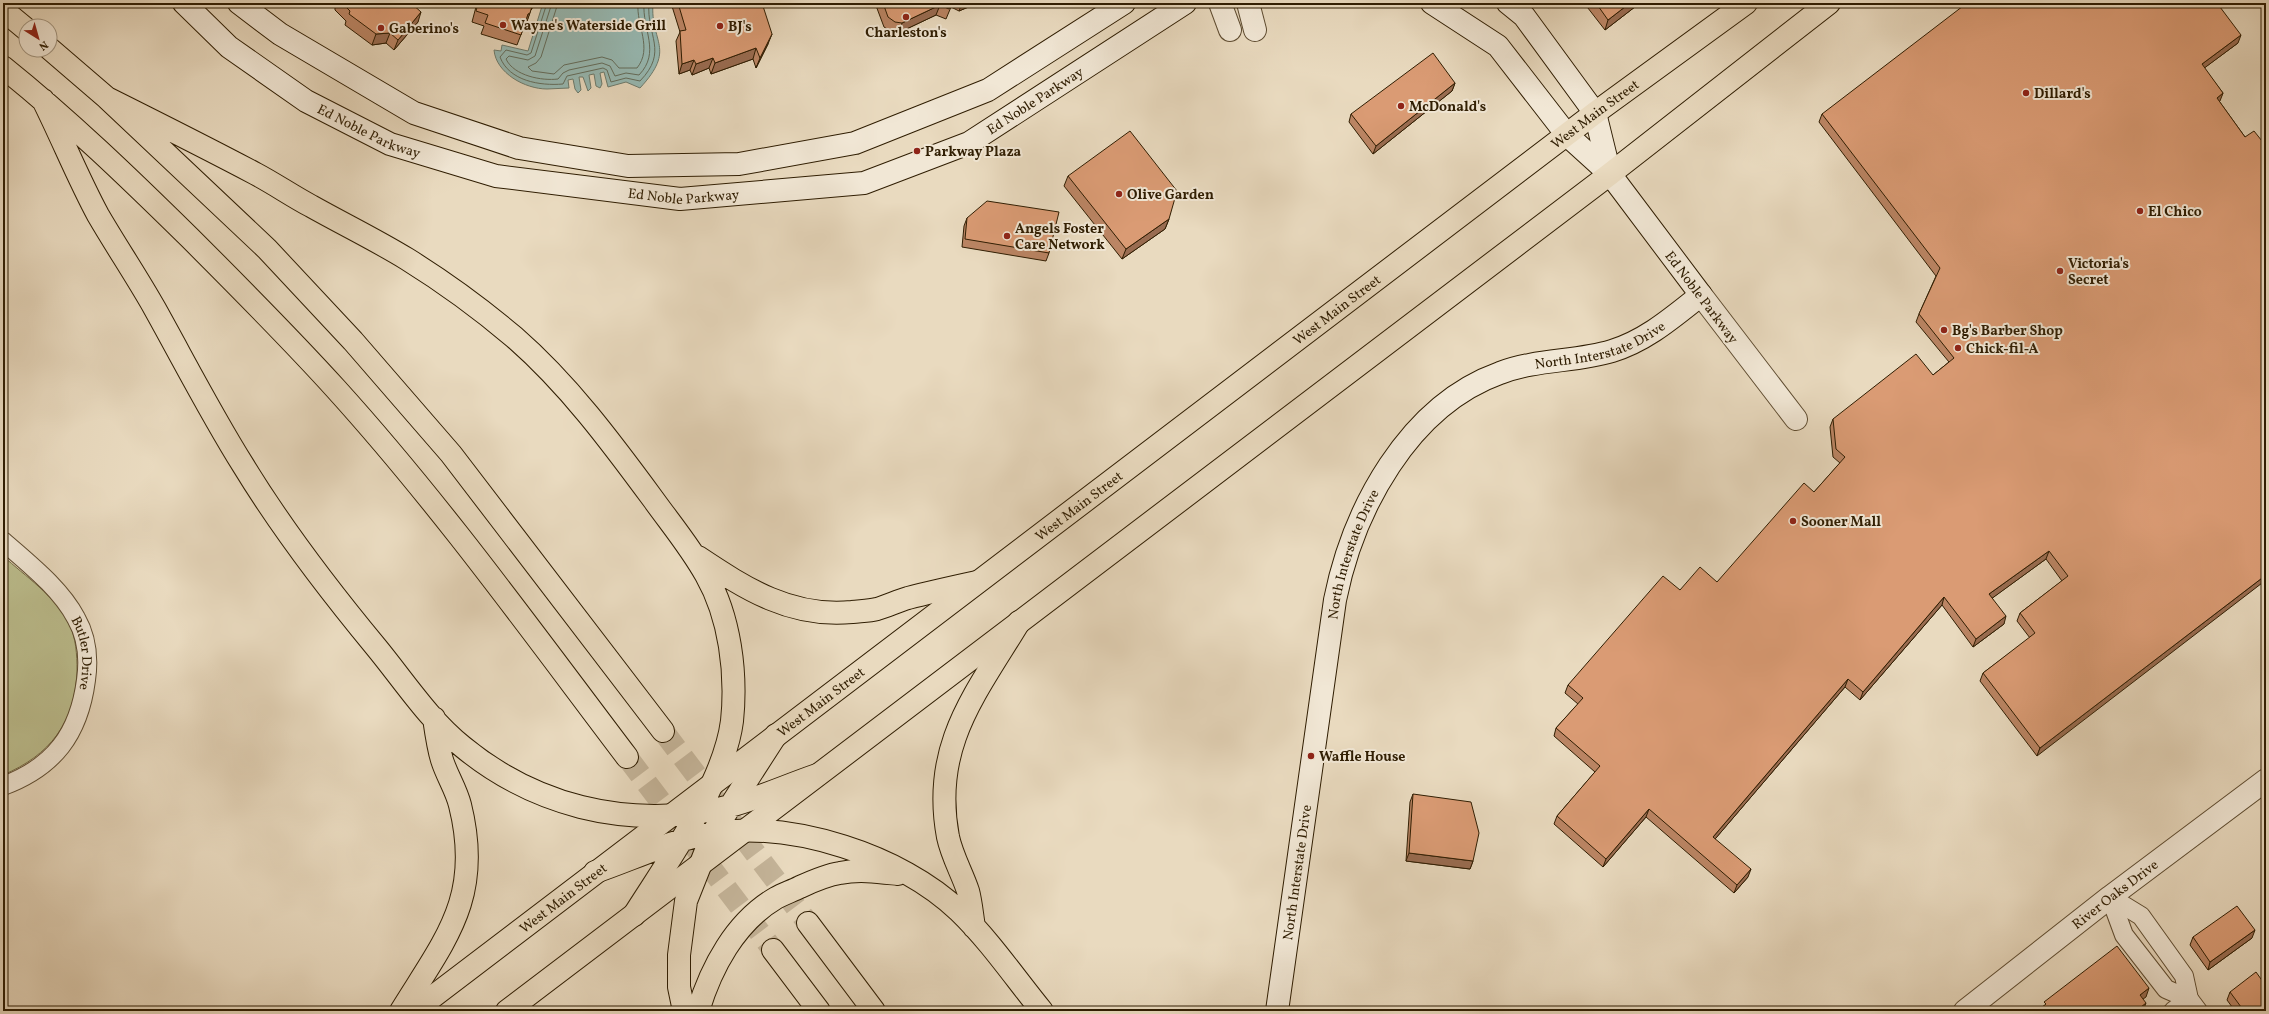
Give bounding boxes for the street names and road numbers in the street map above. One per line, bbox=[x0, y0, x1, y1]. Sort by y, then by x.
street label: Ed Noble Parkway bbox=[984, 63, 1088, 140]
street label: West Main Street bbox=[1548, 76, 1644, 154]
street label: Ed Noble Parkway bbox=[314, 100, 423, 164]
street label: Ed Noble Parkway bbox=[627, 185, 740, 210]
street label: Ed Noble Parkway bbox=[1660, 248, 1742, 348]
street label: West Main Street bbox=[1290, 271, 1385, 350]
street label: North Interstate Drive bbox=[1534, 317, 1670, 375]
street label: West Main Street bbox=[1032, 467, 1127, 546]
street label: North Interstate Drive bbox=[1324, 486, 1385, 621]
street label: Butler Drive bbox=[66, 613, 95, 692]
street label: West Main Street bbox=[774, 663, 869, 742]
street label: North Interstate Drive bbox=[1279, 803, 1317, 942]
street label: River Oaks Drive bbox=[2068, 856, 2163, 934]
street label: West Main Street bbox=[516, 859, 612, 938]

